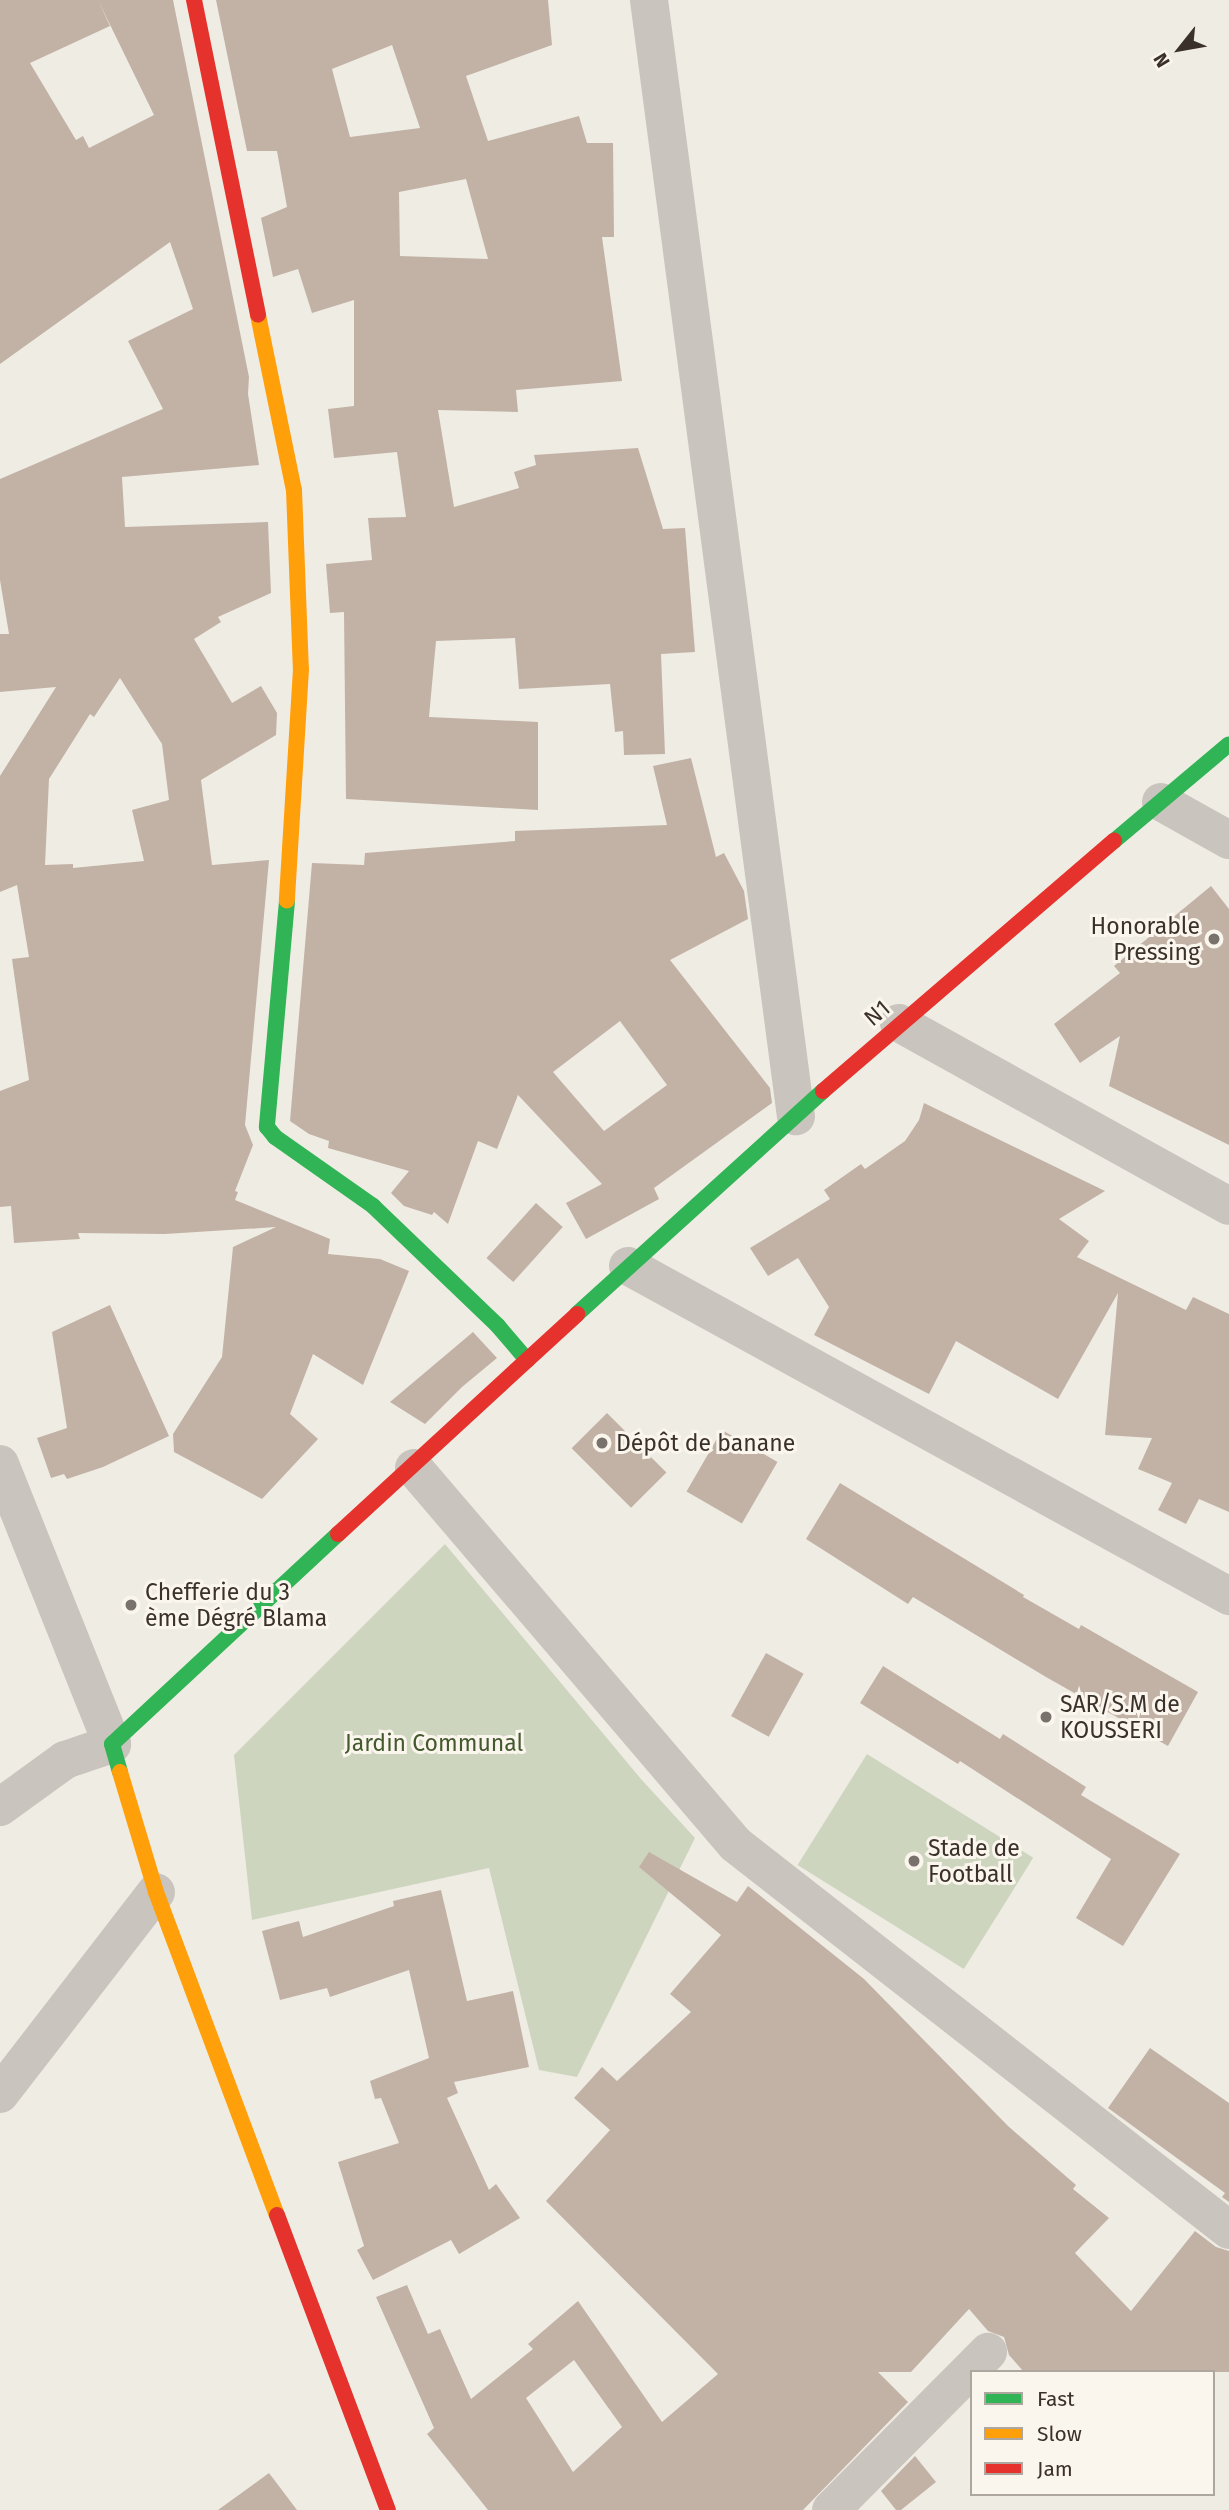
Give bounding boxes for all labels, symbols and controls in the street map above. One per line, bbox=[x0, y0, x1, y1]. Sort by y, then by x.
north arrow bbox=[1145, 14, 1215, 84]
text: N bbox=[1148, 49, 1175, 71]
place label: Honorable Pressing bbox=[1091, 912, 1200, 966]
marker: Honorable Pressing bbox=[1206, 931, 1222, 947]
street label: N1 bbox=[858, 994, 896, 1032]
place label: Dépôt de banane bbox=[616, 1429, 795, 1457]
marker: Dépôt de banane bbox=[594, 1435, 610, 1451]
place label: Chefferie du 3 ème Dégré Blama bbox=[145, 1578, 327, 1632]
marker: Chefferie du 3 ème Dégré Blama bbox=[123, 1597, 139, 1613]
place label: SAR/S.M de KOUSSERI bbox=[1060, 1690, 1180, 1744]
marker: SAR/S.M de KOUSSERI bbox=[1038, 1709, 1054, 1725]
park label: Jardin Communal bbox=[345, 1729, 523, 1757]
place label: Stade de Football bbox=[928, 1834, 1020, 1888]
marker: Stade de Football bbox=[906, 1853, 922, 1869]
legend bbox=[970, 2370, 1215, 2496]
text: Fast bbox=[1037, 2386, 1075, 2412]
text: Slow bbox=[1037, 2421, 1082, 2447]
text: Jam bbox=[1037, 2456, 1073, 2482]

